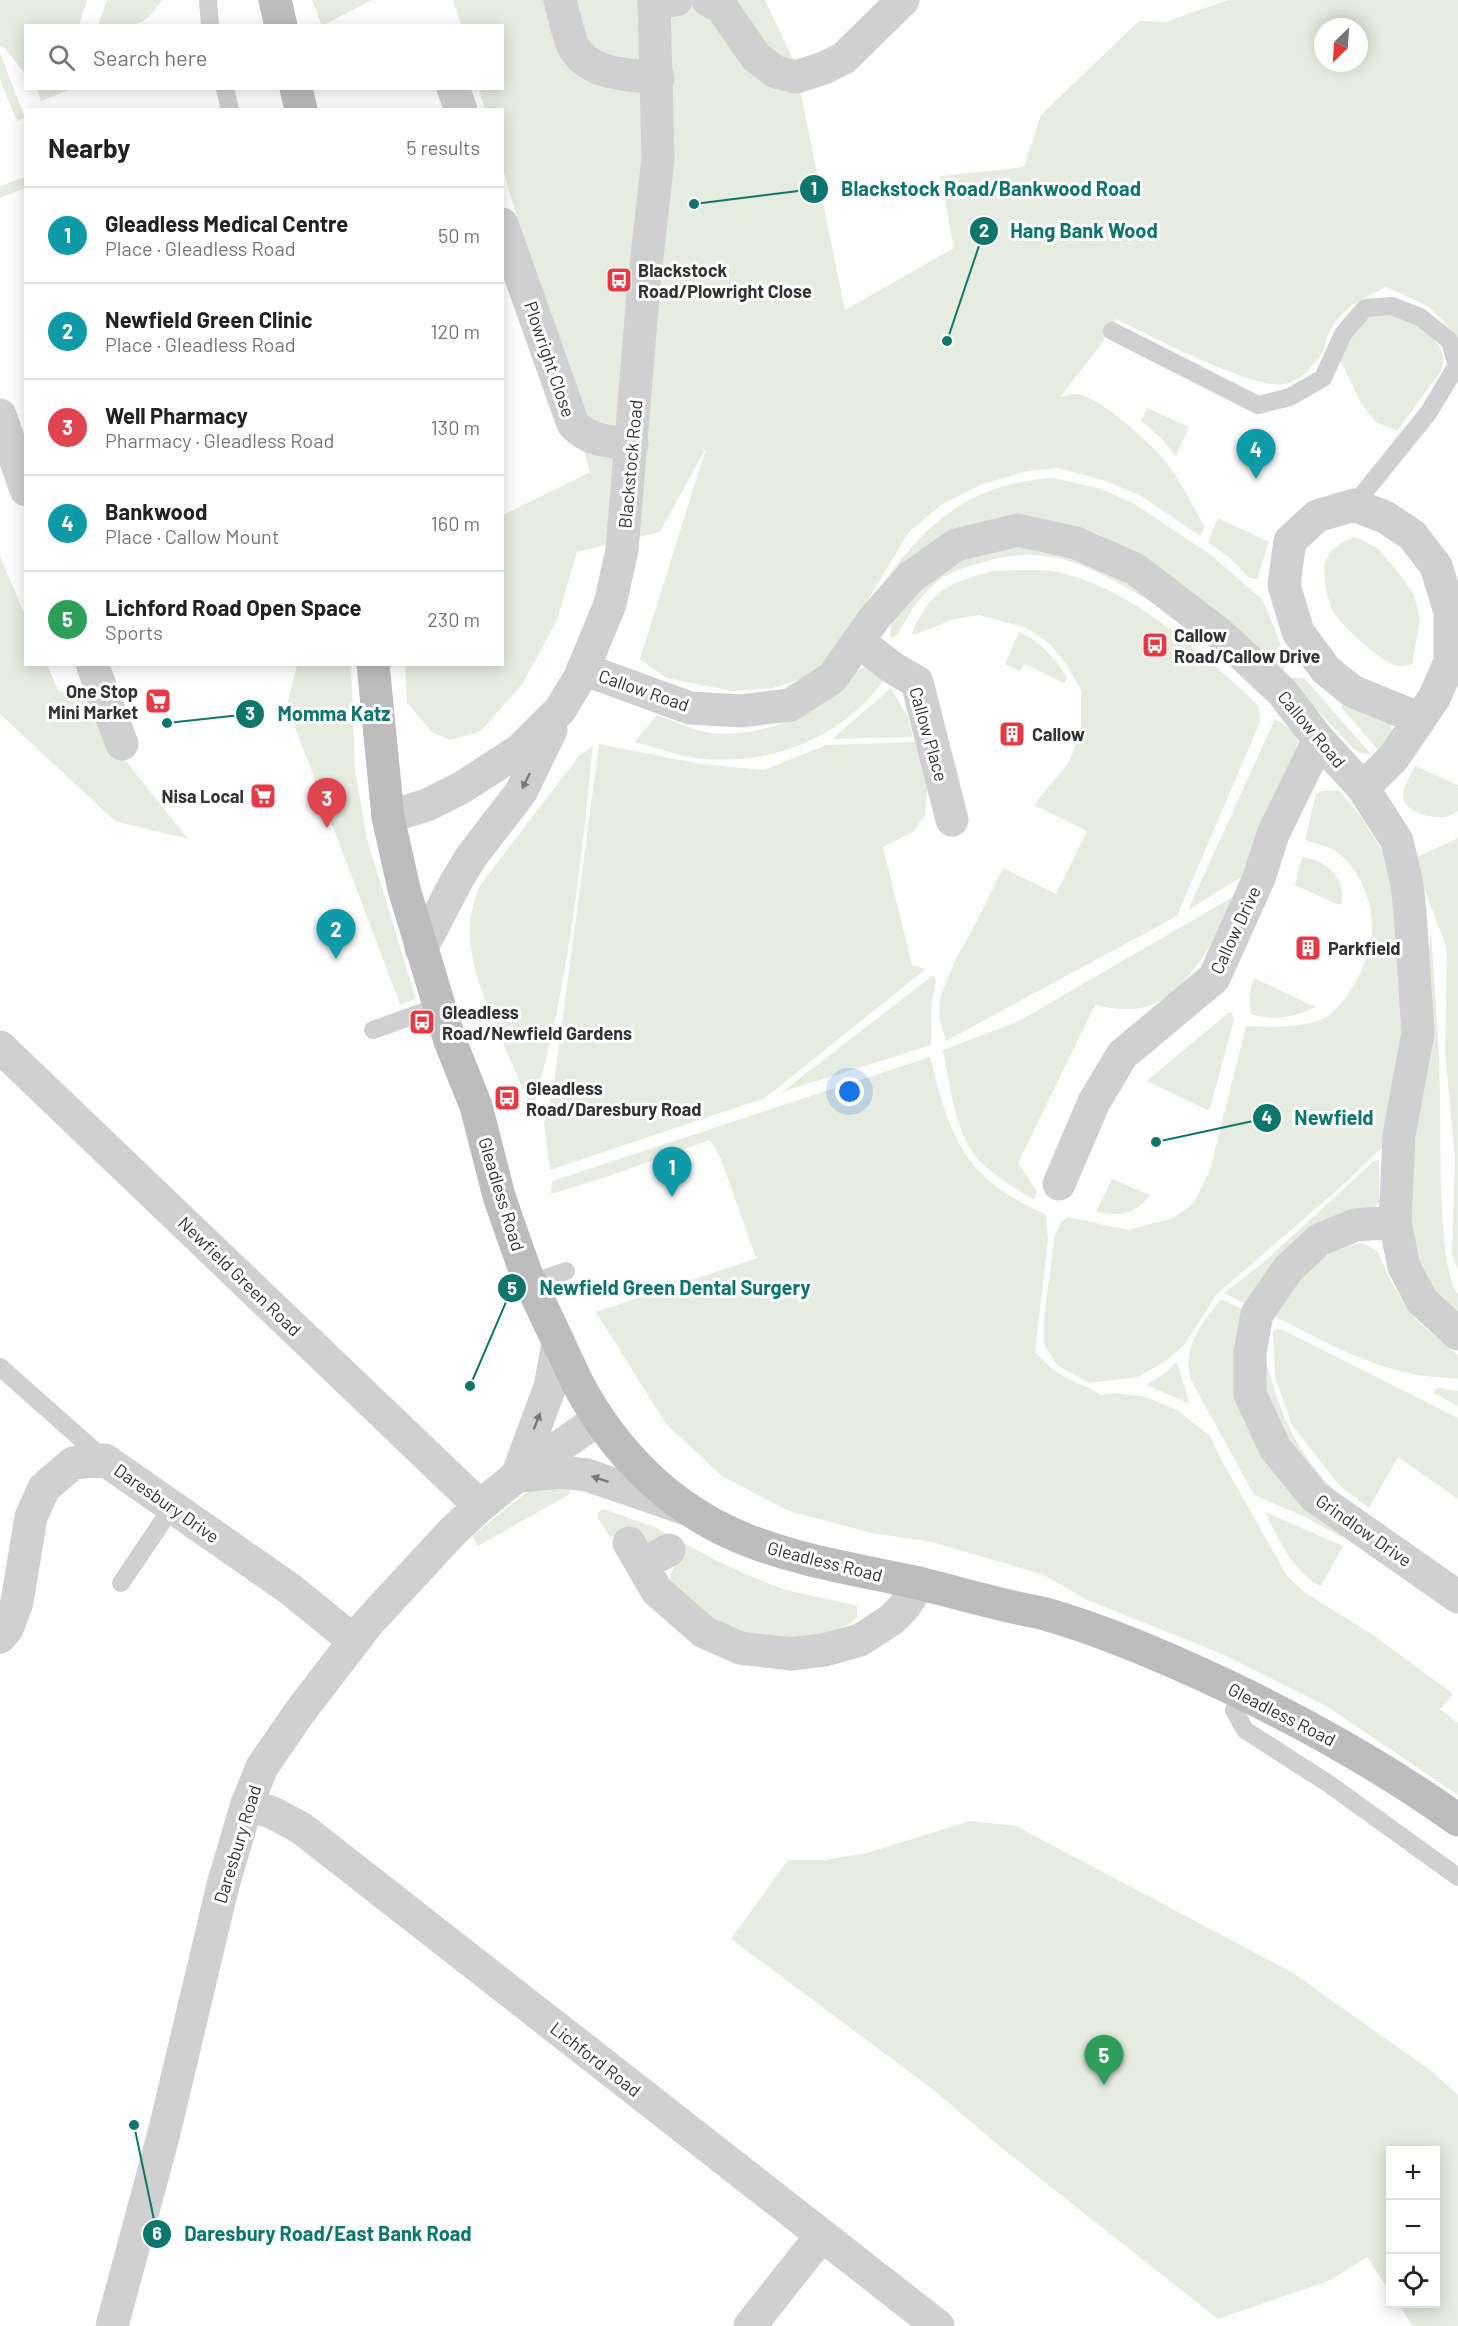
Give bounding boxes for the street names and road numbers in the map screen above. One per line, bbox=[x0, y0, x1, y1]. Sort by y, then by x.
street label: Plowright Close bbox=[520, 298, 580, 420]
street label: Blackstock Road bbox=[613, 399, 647, 529]
street label: Callow Road bbox=[596, 664, 692, 716]
street label: Callow Place bbox=[905, 684, 953, 784]
street label: Callow Road bbox=[1273, 686, 1351, 772]
street label: Callow Drive bbox=[1205, 883, 1265, 977]
street label: Gleadless Road bbox=[474, 1134, 530, 1254]
street label: Newfield Green Road bbox=[174, 1212, 306, 1340]
street label: Daresbury Drive bbox=[110, 1459, 224, 1547]
street label: Grindlow Drive bbox=[1312, 1489, 1416, 1571]
street label: Gleadless Road bbox=[765, 1536, 885, 1586]
street label: Gleadless Road bbox=[1225, 1677, 1339, 1751]
street label: Daresbury Road bbox=[208, 1782, 266, 1906]
street label: Lichford Road bbox=[546, 2017, 646, 2101]

